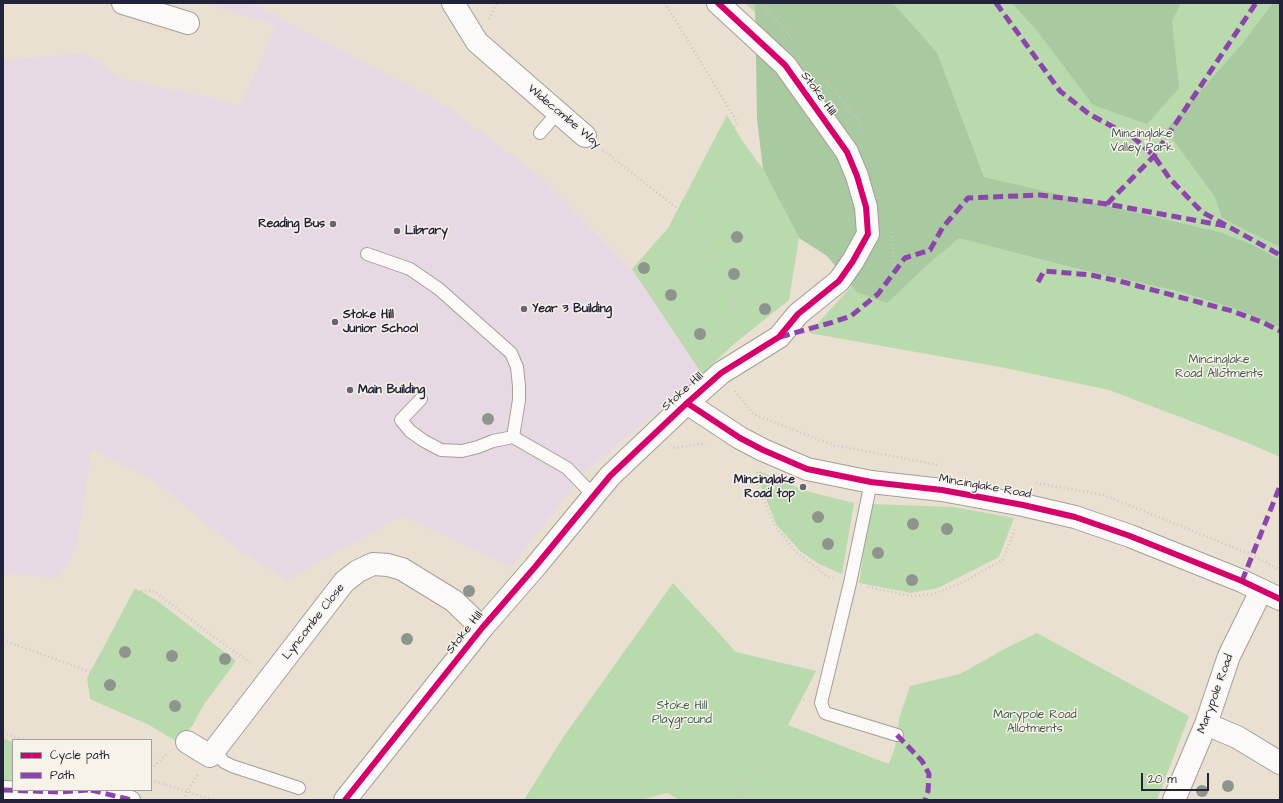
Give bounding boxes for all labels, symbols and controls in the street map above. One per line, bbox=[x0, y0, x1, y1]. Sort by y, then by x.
street label: Stoke Hill bbox=[797, 69, 839, 119]
street label: Widecombe Way bbox=[524, 82, 604, 152]
park label: Mincinglake Valley Park bbox=[1110, 127, 1174, 155]
place label: Reading Bus bbox=[258, 217, 325, 231]
marker: Reading Bus bbox=[328, 219, 338, 229]
place label: Library bbox=[405, 224, 448, 238]
marker: Library bbox=[392, 226, 402, 236]
place label: Year 3 Building bbox=[532, 302, 612, 316]
marker: Year 3 Building bbox=[519, 304, 529, 314]
place label: Stoke Hill Junior School bbox=[343, 308, 418, 336]
marker: Stoke Hill Junior School bbox=[330, 317, 340, 327]
park label: Mincinglake Road Allotments bbox=[1175, 353, 1263, 381]
street label: Stoke Hill bbox=[659, 370, 707, 414]
place label: Main Building bbox=[358, 383, 425, 397]
marker: Main Building bbox=[345, 385, 355, 395]
street label: Mincinglake Road bbox=[938, 472, 1032, 502]
place label: Mincinglake Road top bbox=[734, 473, 795, 501]
marker: Mincinglake Road top bbox=[798, 482, 808, 492]
street label: Lyncombe Close bbox=[280, 581, 348, 663]
street label: Stoke Hill bbox=[443, 609, 487, 657]
street label: Marypole Road bbox=[1195, 652, 1237, 736]
park label: Stoke Hill Playground bbox=[652, 699, 712, 727]
park label: Marypole Road Allotments bbox=[993, 708, 1077, 736]
legend bbox=[12, 739, 152, 791]
text: Cycle path bbox=[50, 747, 109, 764]
scale bar bbox=[1143, 765, 1211, 791]
text: Path bbox=[50, 767, 75, 784]
text: 20 m bbox=[1148, 771, 1177, 788]

